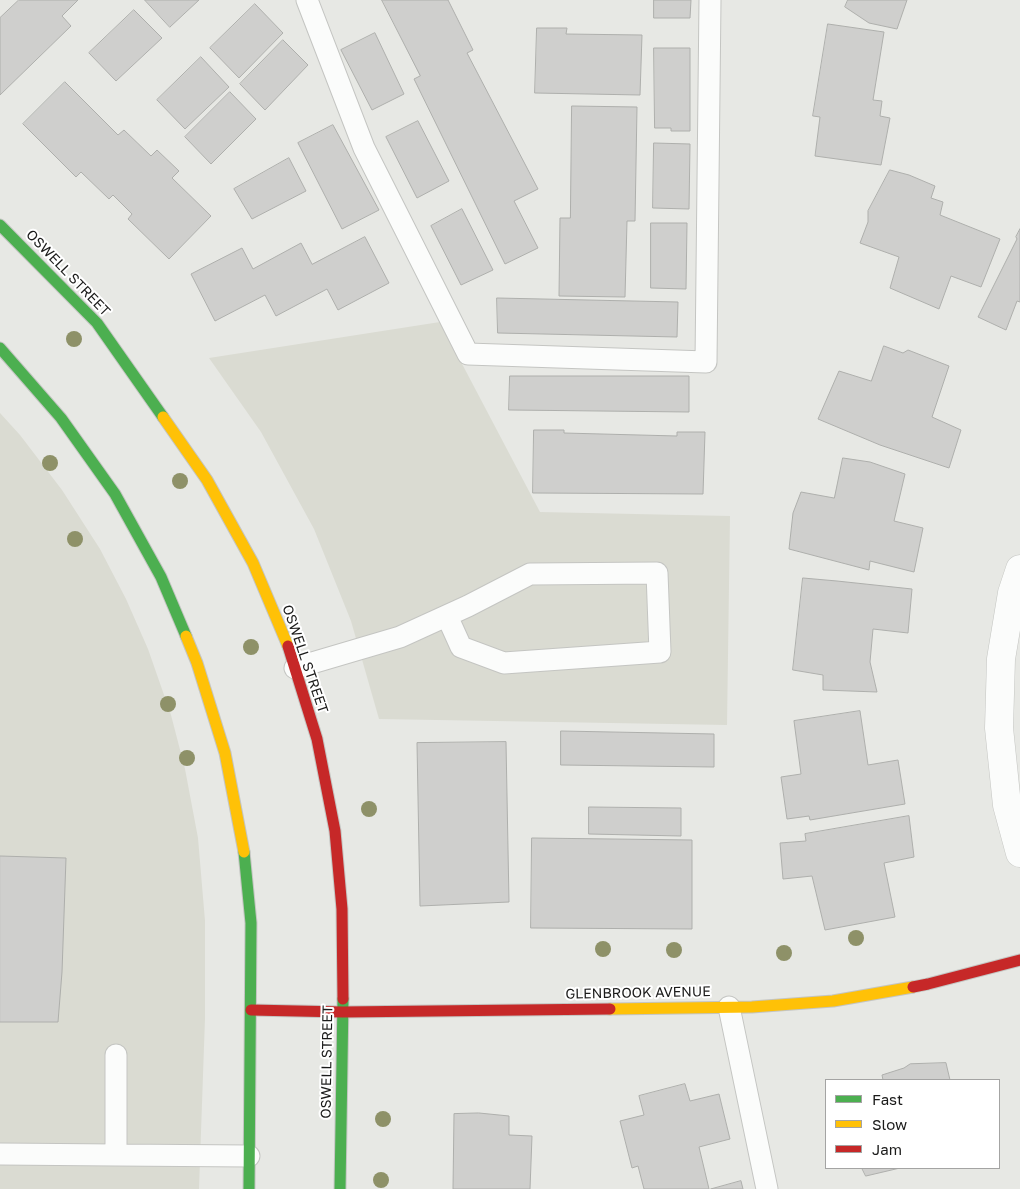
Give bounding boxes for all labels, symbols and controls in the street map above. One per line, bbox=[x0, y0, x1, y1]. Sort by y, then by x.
street label: OSWELL STREET bbox=[23, 226, 113, 320]
street label: OSWELL STREET bbox=[279, 603, 331, 715]
street label: GLENBROOK AVENUE bbox=[565, 983, 711, 1003]
street label: OSWELL STREET bbox=[318, 1005, 336, 1119]
legend bbox=[825, 1079, 1000, 1169]
text: Fast bbox=[872, 1090, 903, 1108]
text: Slow bbox=[872, 1115, 907, 1133]
text: Jam bbox=[872, 1140, 902, 1158]

